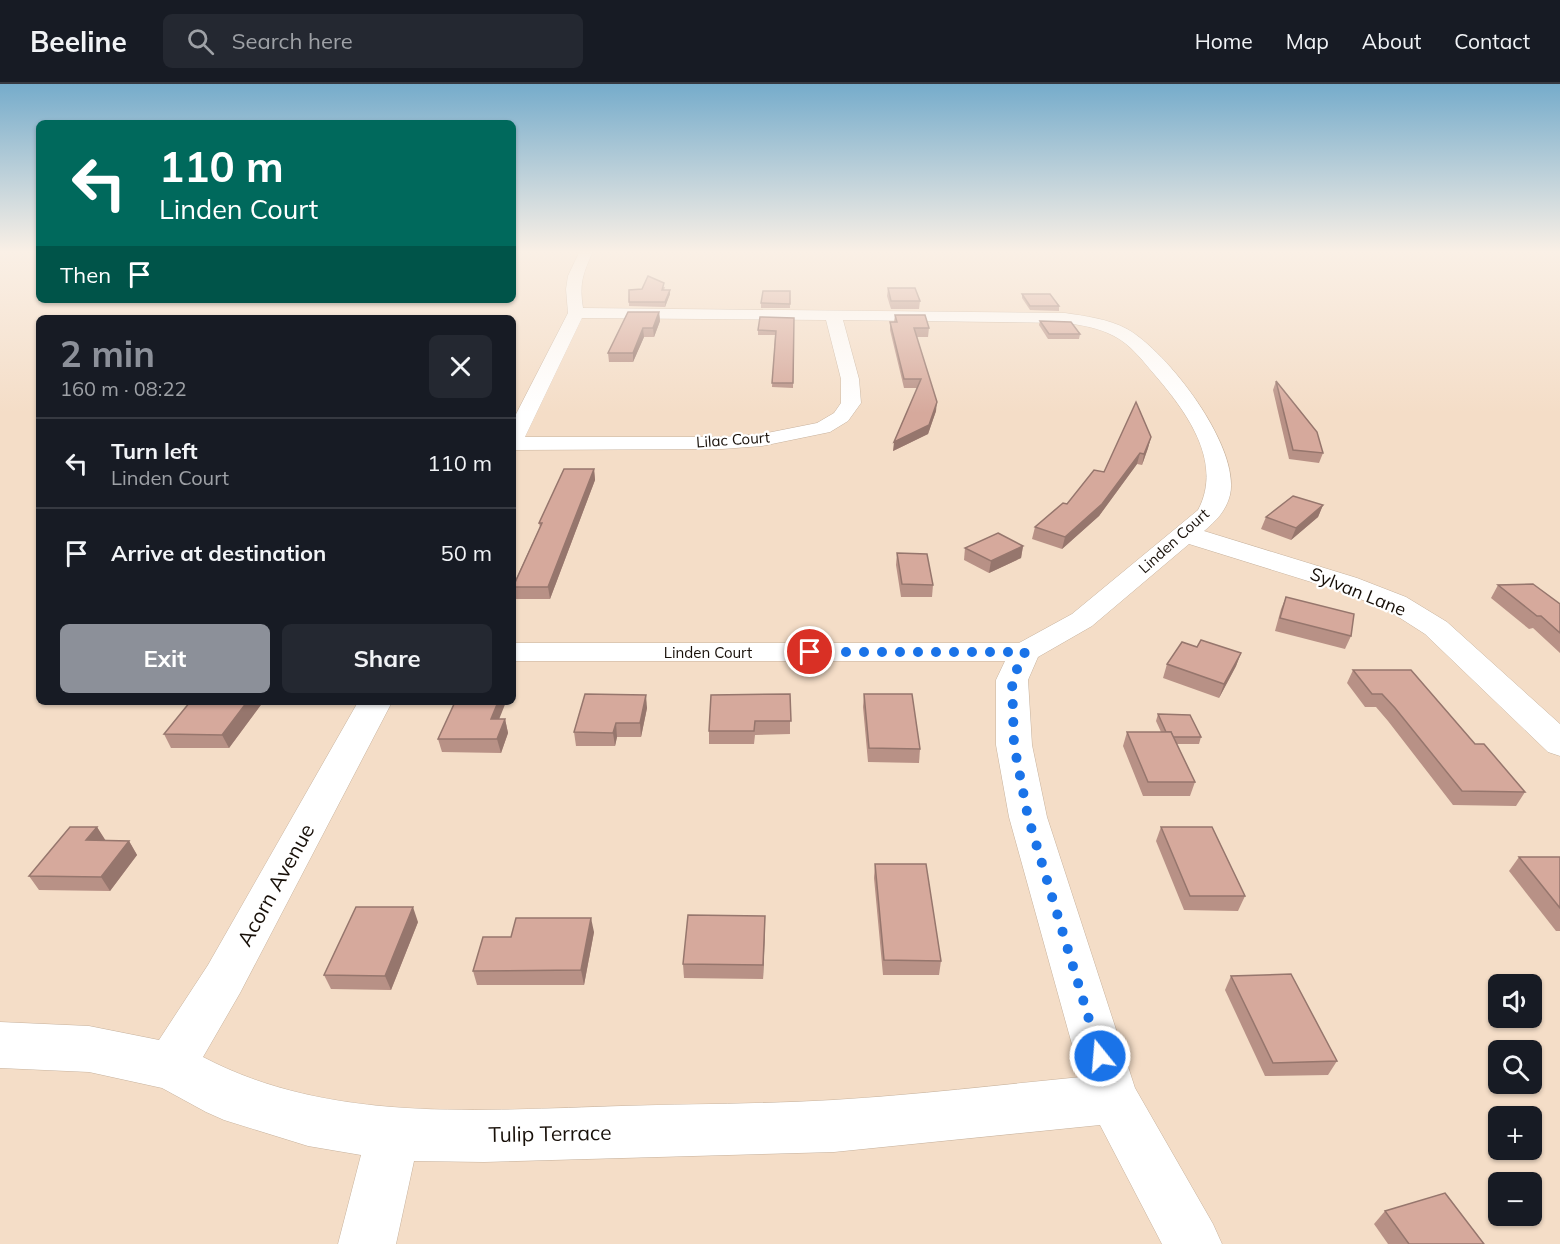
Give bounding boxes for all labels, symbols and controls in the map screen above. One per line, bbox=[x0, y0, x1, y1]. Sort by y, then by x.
search box bbox=[163, 14, 583, 68]
text: Beeline bbox=[30, 24, 127, 59]
icon: search bbox=[184, 25, 217, 58]
text: Search here bbox=[232, 27, 353, 55]
text: Home bbox=[1195, 28, 1253, 54]
text: Map bbox=[1286, 28, 1329, 54]
text: About bbox=[1362, 28, 1421, 54]
text: Contact bbox=[1454, 28, 1530, 54]
text: 110 m bbox=[159, 140, 284, 193]
icon: left bbox=[60, 144, 138, 222]
text: Linden Court bbox=[159, 192, 318, 226]
icon: arrive bbox=[123, 258, 156, 291]
text: Then bbox=[60, 261, 111, 289]
text: 2 min bbox=[60, 331, 155, 376]
button: close bbox=[429, 335, 492, 398]
text: 160 m · 08:22 bbox=[60, 376, 186, 401]
street label: Lilac Court bbox=[696, 427, 770, 452]
text: Turn left bbox=[111, 437, 198, 465]
icon: left bbox=[60, 447, 93, 480]
text: 110 m bbox=[427, 449, 492, 477]
text: Linden Court bbox=[111, 465, 229, 490]
street label: Linden Court bbox=[1134, 504, 1213, 577]
icon: arrive bbox=[60, 537, 93, 570]
text: Arrive at destination bbox=[111, 539, 326, 567]
text: 50 m bbox=[441, 539, 492, 567]
street label: Sylvan Lane bbox=[1307, 562, 1409, 621]
button: Exit bbox=[60, 624, 270, 693]
button: Share bbox=[282, 624, 492, 693]
pin bbox=[784, 626, 835, 677]
icon: arrive bbox=[793, 635, 826, 668]
street label: Linden Court bbox=[664, 643, 752, 662]
street label: Acorn Avenue bbox=[231, 819, 319, 950]
map controls bbox=[1488, 974, 1542, 1226]
button: sound bbox=[1488, 974, 1542, 1028]
position arrow bbox=[1068, 1024, 1132, 1088]
button: search bbox=[1488, 1040, 1542, 1094]
button: + bbox=[1488, 1106, 1542, 1160]
street label: Tulip Terrace bbox=[488, 1119, 612, 1147]
button: − bbox=[1488, 1172, 1542, 1226]

